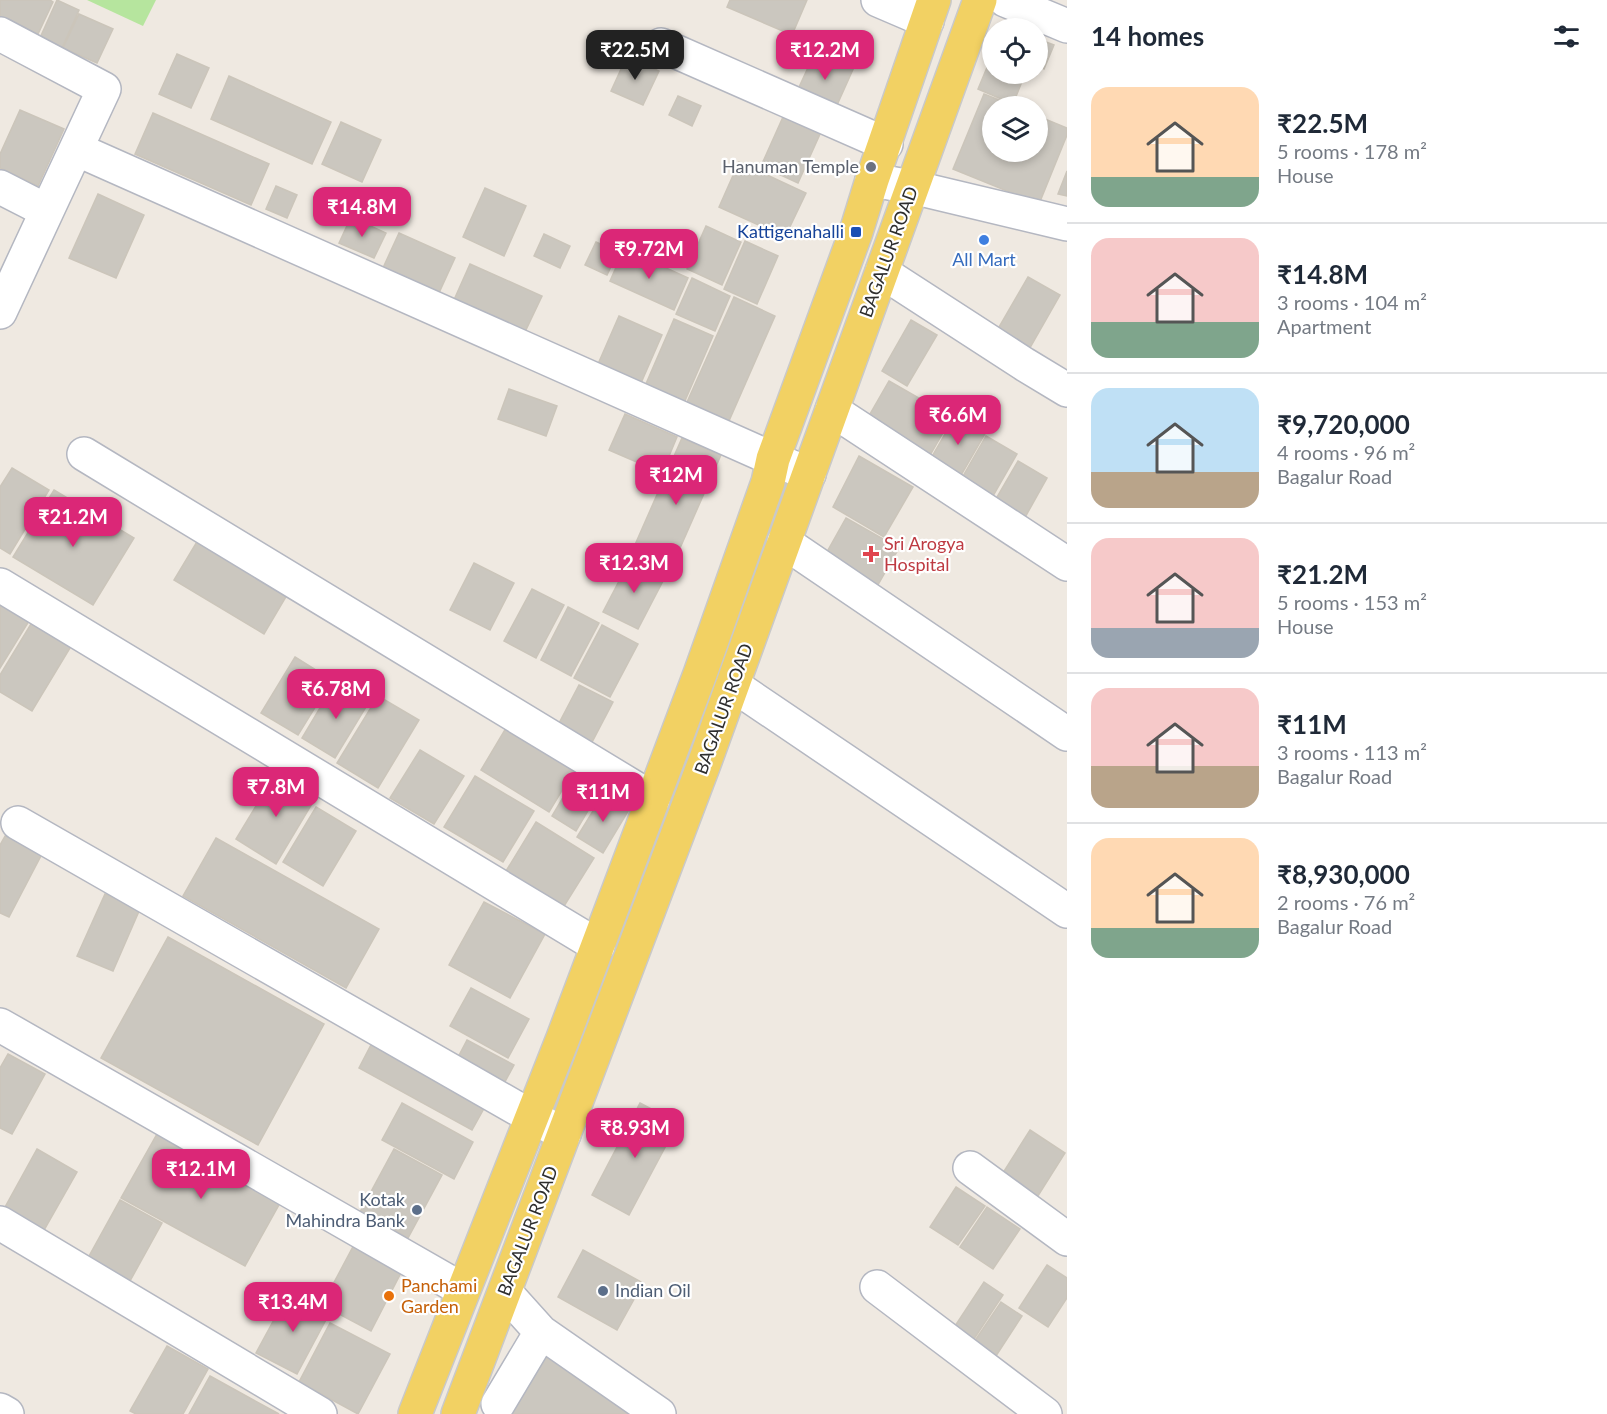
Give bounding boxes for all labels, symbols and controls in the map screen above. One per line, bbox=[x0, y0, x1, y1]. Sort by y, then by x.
map controls bbox=[982, 18, 1048, 162]
button: locate bbox=[982, 18, 1048, 84]
text: 14 homes bbox=[1091, 20, 1204, 52]
icon: filters bbox=[1550, 20, 1583, 53]
pin: ₹22.5M bbox=[586, 30, 684, 81]
pin: ₹12.2M bbox=[776, 30, 874, 81]
text: ₹22.5M bbox=[600, 37, 670, 61]
text: ₹12.2M bbox=[790, 37, 860, 61]
button: layers bbox=[982, 96, 1048, 162]
text: ₹22.5M bbox=[1277, 107, 1368, 139]
icon: home bbox=[1139, 111, 1211, 183]
text: 5 rooms · 178 m² bbox=[1277, 139, 1427, 163]
place label: Hanuman Temple bbox=[722, 155, 859, 177]
marker: Hanuman Temple bbox=[864, 160, 878, 174]
text: House bbox=[1277, 163, 1334, 187]
street label: BAGALUR ROAD bbox=[854, 183, 922, 320]
pin: ₹14.8M bbox=[313, 187, 411, 238]
text: ₹14.8M bbox=[327, 194, 397, 218]
place label: Kattigenahalli bbox=[737, 220, 844, 242]
marker: Kattigenahalli bbox=[849, 225, 863, 239]
pin: ₹9.72M bbox=[600, 229, 698, 280]
marker: All Mart bbox=[977, 233, 991, 247]
text: ₹9.72M bbox=[614, 236, 684, 260]
place label: All Mart bbox=[952, 248, 1016, 270]
text: ₹14.8M bbox=[1277, 258, 1368, 290]
icon: home bbox=[1139, 262, 1211, 334]
text: 3 rooms · 104 m² bbox=[1277, 290, 1427, 314]
text: Apartment bbox=[1277, 314, 1371, 338]
pin: ₹6.6M bbox=[916, 395, 1000, 446]
text: ₹6.6M bbox=[929, 402, 987, 426]
text: ₹9,720,000 bbox=[1277, 408, 1410, 440]
icon: home bbox=[1139, 412, 1211, 484]
text: 4 rooms · 96 m² bbox=[1277, 440, 1415, 464]
pin: ₹12M bbox=[640, 455, 712, 506]
text: ₹12M bbox=[649, 462, 703, 486]
text: Bagalur Road bbox=[1277, 464, 1392, 488]
pin: ₹21.2M bbox=[24, 497, 122, 548]
text: ₹21.2M bbox=[38, 504, 108, 528]
place label: Sri Arogya Hospital bbox=[884, 532, 964, 575]
pin: ₹12.3M bbox=[585, 543, 683, 594]
marker: Sri Arogya Hospital bbox=[862, 545, 880, 563]
text: ₹12.3M bbox=[599, 550, 669, 574]
text: ₹21.2M bbox=[1277, 558, 1368, 590]
icon: home bbox=[1139, 562, 1211, 634]
text: 5 rooms · 153 m² bbox=[1277, 590, 1427, 614]
text: House bbox=[1277, 614, 1334, 638]
street label: BAGALUR ROAD bbox=[689, 640, 757, 777]
pin: ₹6.78M bbox=[287, 669, 385, 720]
text: ₹6.78M bbox=[301, 676, 371, 700]
text: ₹11M bbox=[1277, 708, 1347, 740]
icon: home bbox=[1139, 712, 1211, 784]
text: 3 rooms · 113 m² bbox=[1277, 740, 1427, 764]
text: Bagalur Road bbox=[1277, 764, 1392, 788]
pin: ₹7.8M bbox=[234, 767, 318, 818]
pin: ₹11M bbox=[567, 772, 639, 823]
text: ₹7.8M bbox=[247, 774, 305, 798]
text: ₹11M bbox=[576, 779, 630, 803]
text: ₹8,930,000 bbox=[1277, 858, 1410, 890]
icon: home bbox=[1139, 862, 1211, 934]
text: 2 rooms · 76 m² bbox=[1277, 890, 1415, 914]
text: Bagalur Road bbox=[1277, 914, 1392, 938]
pin: ₹8.93M bbox=[586, 1108, 684, 1159]
text: ₹8.93M bbox=[600, 1115, 670, 1139]
pin: ₹12.1M bbox=[152, 1149, 250, 1200]
text: ₹12.1M bbox=[166, 1156, 236, 1180]
street label: BAGALUR ROAD bbox=[492, 1163, 562, 1299]
place label: Kotak Mahindra Bank bbox=[286, 1188, 406, 1231]
marker: Kotak Mahindra Bank bbox=[410, 1203, 424, 1217]
place label: Panchami Garden bbox=[401, 1274, 477, 1317]
place label: Indian Oil bbox=[615, 1279, 691, 1301]
pin: ₹13.4M bbox=[244, 1282, 342, 1333]
marker: Indian Oil bbox=[596, 1284, 610, 1298]
text: ₹13.4M bbox=[258, 1289, 328, 1313]
marker: Panchami Garden bbox=[382, 1289, 396, 1303]

